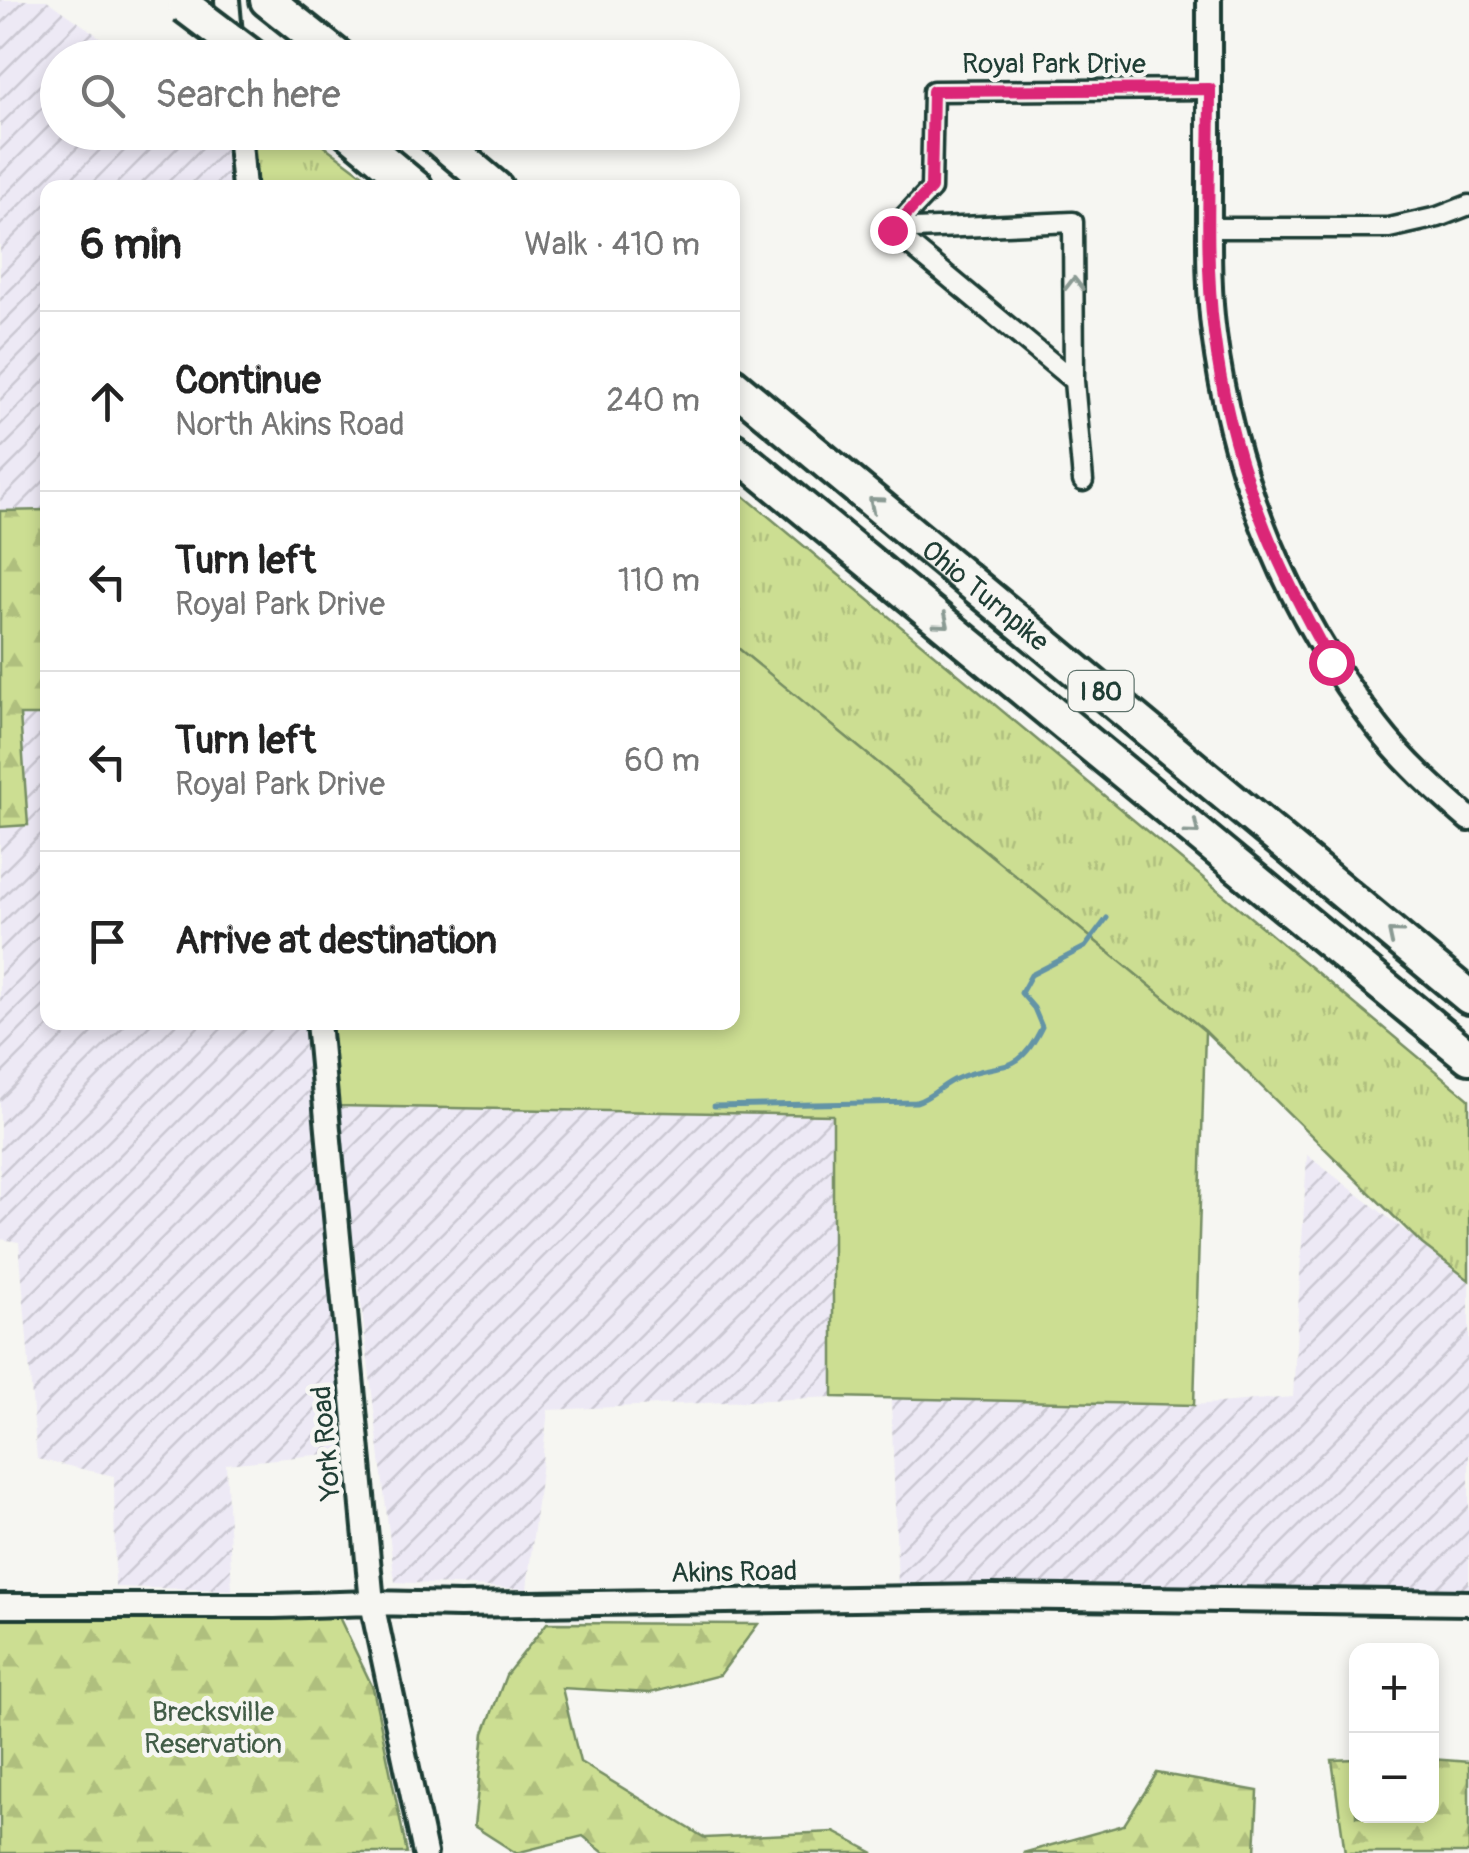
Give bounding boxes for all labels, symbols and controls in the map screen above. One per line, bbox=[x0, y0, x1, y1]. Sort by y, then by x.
search box bbox=[40, 40, 740, 150]
street label: Royal Park Drive bbox=[962, 47, 1146, 82]
icon: search bbox=[75, 68, 130, 123]
text: Search here bbox=[155, 71, 341, 119]
route end bbox=[870, 208, 916, 254]
text: 6 min bbox=[80, 219, 182, 271]
text: Walk · 410 m bbox=[524, 225, 700, 265]
one-way arrow bbox=[1063, 275, 1085, 290]
text: Continue bbox=[175, 357, 321, 405]
icon: ahead bbox=[80, 374, 135, 429]
text: 240 m bbox=[606, 381, 700, 421]
text: North Akins Road bbox=[175, 405, 405, 445]
one-way arrow bbox=[869, 497, 887, 515]
street label: Ohio Turnpike bbox=[914, 533, 1056, 660]
text: Turn left bbox=[175, 537, 316, 585]
icon: left bbox=[80, 554, 135, 609]
text: 110 m bbox=[618, 561, 700, 601]
text: Royal Park Drive bbox=[175, 585, 385, 625]
one-way arrow bbox=[931, 611, 949, 629]
route start bbox=[1309, 640, 1355, 686]
road number: I 80 bbox=[1068, 671, 1134, 711]
text: Turn left bbox=[175, 717, 316, 765]
icon: left bbox=[80, 734, 135, 789]
text: 60 m bbox=[624, 741, 700, 781]
text: Royal Park Drive bbox=[175, 765, 385, 805]
one-way arrow bbox=[1182, 817, 1200, 835]
icon: arrive bbox=[80, 914, 135, 969]
text: Arrive at destination bbox=[175, 917, 497, 965]
one-way arrow bbox=[1387, 928, 1406, 946]
street label: York Road bbox=[304, 1384, 349, 1502]
street label: Akins Road bbox=[671, 1554, 798, 1591]
map controls bbox=[1349, 1643, 1439, 1823]
button: + bbox=[1349, 1643, 1439, 1733]
park label: Brecksville Reservation bbox=[144, 1695, 282, 1762]
button: − bbox=[1349, 1733, 1439, 1823]

